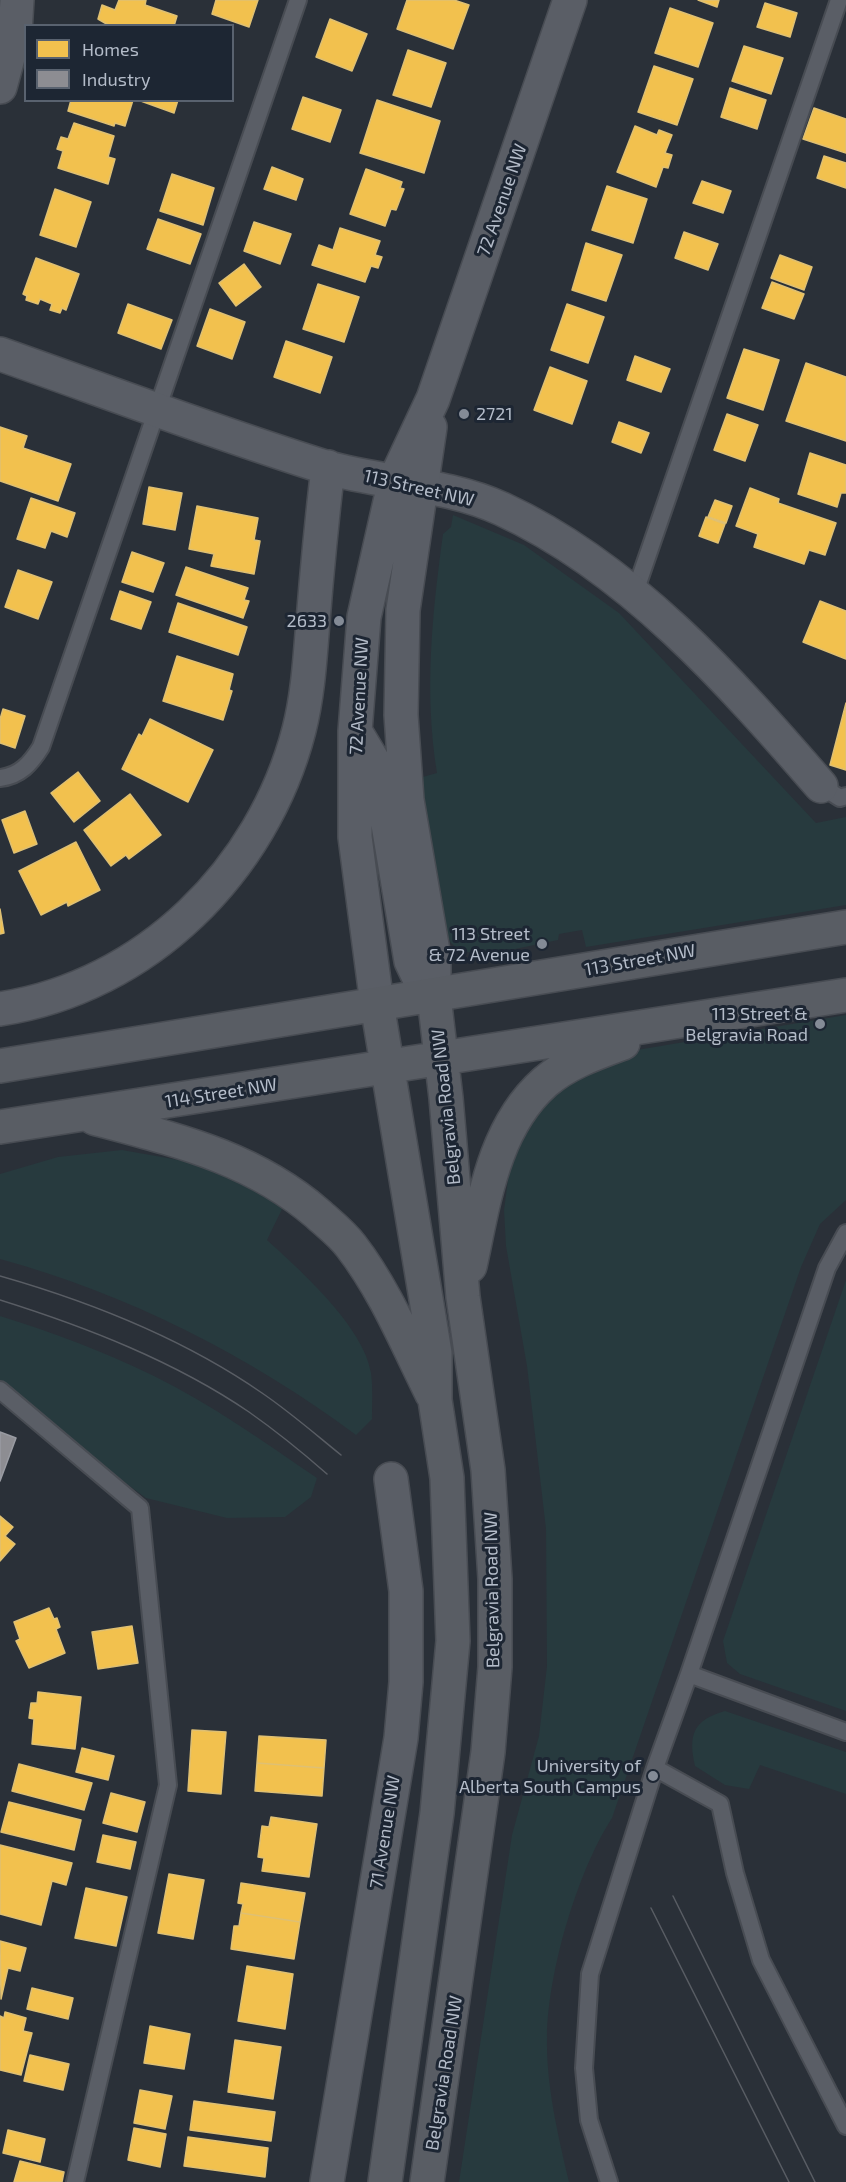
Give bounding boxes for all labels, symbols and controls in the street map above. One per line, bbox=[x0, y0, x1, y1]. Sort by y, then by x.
legend bbox=[24, 24, 234, 102]
text: Homes bbox=[82, 38, 139, 60]
text: Industry bbox=[82, 68, 151, 90]
street label: 72 Avenue NW bbox=[473, 141, 531, 259]
place label: 2721 bbox=[476, 403, 513, 425]
marker: 2721 bbox=[457, 407, 471, 421]
street label: 113 Street NW bbox=[362, 465, 476, 511]
place label: 2633 bbox=[287, 610, 327, 632]
marker: 2633 bbox=[332, 614, 346, 628]
street label: 72 Avenue NW bbox=[345, 637, 373, 755]
place label: 113 Street & 72 Avenue bbox=[428, 923, 530, 966]
marker: 113 Street & 72 Avenue bbox=[535, 937, 549, 951]
street label: 113 Street NW bbox=[583, 940, 697, 980]
place label: 113 Street & Belgravia Road bbox=[685, 1003, 808, 1046]
marker: 113 Street & Belgravia Road bbox=[813, 1017, 827, 1031]
street label: Belgravia Road NW bbox=[427, 1028, 465, 1186]
street label: 114 Street NW bbox=[163, 1073, 279, 1113]
street label: Belgravia Road NW bbox=[480, 1512, 504, 1668]
place label: University of Alberta South Campus bbox=[459, 1755, 641, 1798]
marker: University of Alberta South Campus bbox=[646, 1769, 660, 1783]
street label: 71 Avenue NW bbox=[365, 1774, 405, 1890]
street label: Belgravia Road NW bbox=[421, 1994, 467, 2152]

